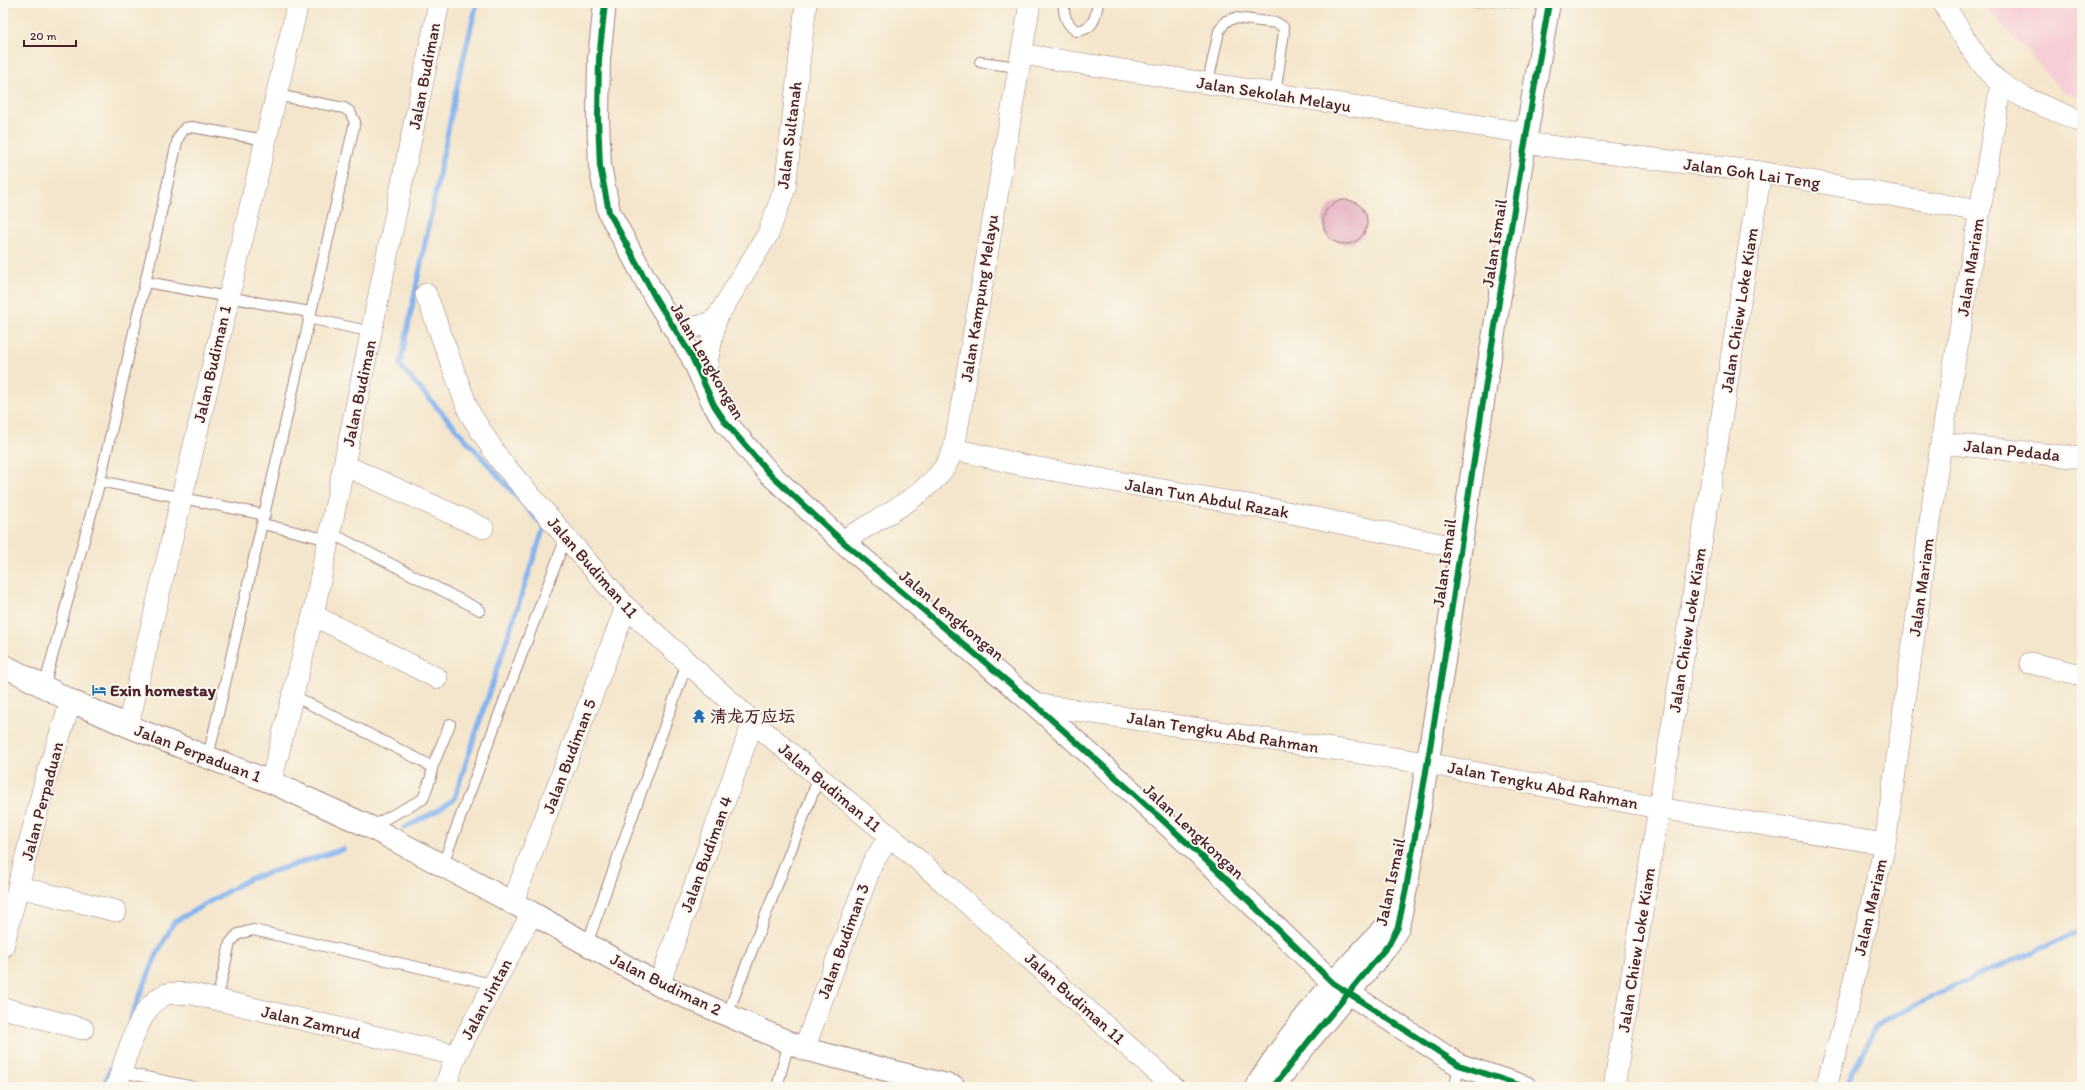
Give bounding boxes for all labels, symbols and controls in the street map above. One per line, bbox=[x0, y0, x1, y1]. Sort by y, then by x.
street label: Jalan Budiman bbox=[404, 21, 444, 131]
scale bar bbox=[24, 22, 76, 48]
text: 20 m bbox=[30, 29, 57, 43]
street label: Jalan Sekolah Melayu bbox=[1195, 72, 1353, 116]
street label: Jalan Sultanah bbox=[772, 80, 806, 190]
street label: Jalan Goh Lai Teng bbox=[1682, 154, 1822, 193]
street label: Jalan Ismail bbox=[1477, 197, 1511, 289]
street label: Jalan Kampung Melayu bbox=[956, 212, 1002, 383]
street label: Jalan Mariam bbox=[1952, 216, 1988, 318]
street label: Jalan Chiew Loke Kiam bbox=[1716, 226, 1762, 394]
street label: Jalan Lengkongan bbox=[667, 299, 749, 423]
street label: Jalan Budiman 1 bbox=[189, 303, 235, 425]
street label: Jalan Budiman bbox=[338, 338, 380, 448]
street label: Jalan Pedada bbox=[1963, 435, 2061, 465]
street label: Jalan Tun Abdul Razak bbox=[1123, 474, 1291, 522]
street label: Jalan Budiman 11 bbox=[543, 512, 643, 622]
street label: Jalan Ismail bbox=[1428, 517, 1460, 609]
street label: Jalan Mariam bbox=[1904, 537, 1938, 637]
street label: Jalan Chiew Loke Kiam bbox=[1664, 546, 1710, 714]
street label: Jalan Lengkongan bbox=[895, 565, 1009, 665]
place label: Exin homestay bbox=[110, 680, 217, 701]
hotel icon: Exin homestay bbox=[91, 682, 107, 698]
street label: Jalan Budiman 5 bbox=[538, 696, 600, 816]
place label: 清龙万应坛 bbox=[710, 706, 795, 726]
street label: Jalan Tengku Abd Rahman bbox=[1126, 707, 1321, 757]
temple icon: 清龙万应坛 bbox=[691, 708, 707, 724]
street label: Jalan Perpaduan 1 bbox=[132, 720, 264, 786]
street label: Jalan Budiman 11 bbox=[775, 738, 886, 836]
street label: Jalan Perpaduan bbox=[17, 739, 68, 863]
street label: Jalan Tengku Abd Rahman bbox=[1446, 757, 1640, 813]
street label: Jalan Lengkongan bbox=[1139, 779, 1249, 883]
street label: Jalan Budiman 4 bbox=[676, 793, 736, 915]
street label: Jalan Ismail bbox=[1371, 836, 1409, 928]
street label: Jalan Mariam bbox=[1849, 856, 1891, 958]
street label: Jalan Chiew Loke Kiam bbox=[1613, 866, 1659, 1034]
street label: Jalan Budiman 3 bbox=[813, 881, 873, 1001]
street label: Jalan Budiman 2 bbox=[607, 948, 725, 1020]
street label: Jalan Budiman 11 bbox=[1021, 948, 1129, 1048]
street label: Jalan Jintan bbox=[456, 955, 516, 1043]
street label: Jalan Zamrud bbox=[260, 1001, 362, 1043]

